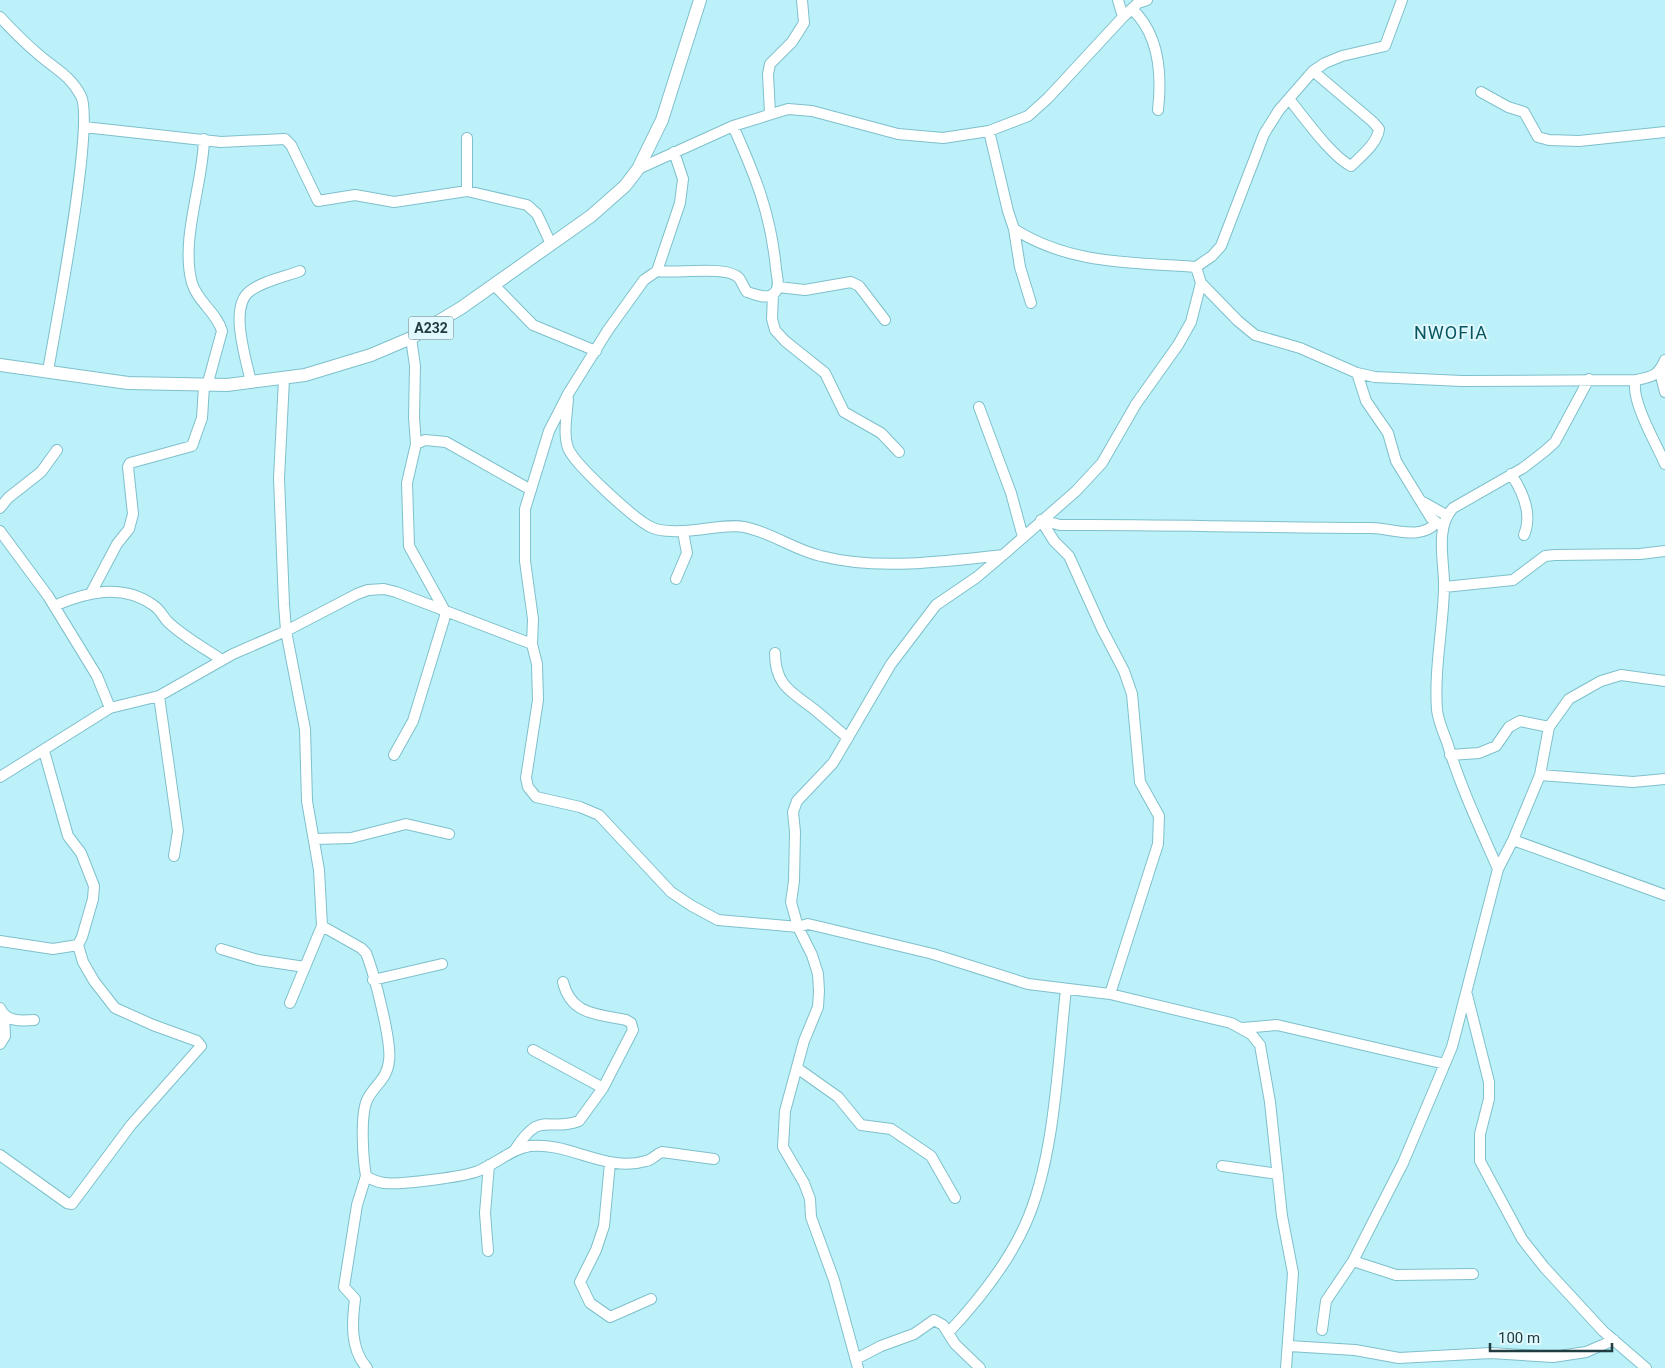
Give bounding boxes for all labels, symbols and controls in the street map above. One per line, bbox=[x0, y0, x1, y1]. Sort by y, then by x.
road number: A232 bbox=[408, 316, 454, 339]
district label: NWOFIA bbox=[1414, 322, 1488, 343]
scale bar bbox=[1490, 1320, 1612, 1352]
text: 100 m bbox=[1498, 1329, 1540, 1347]

